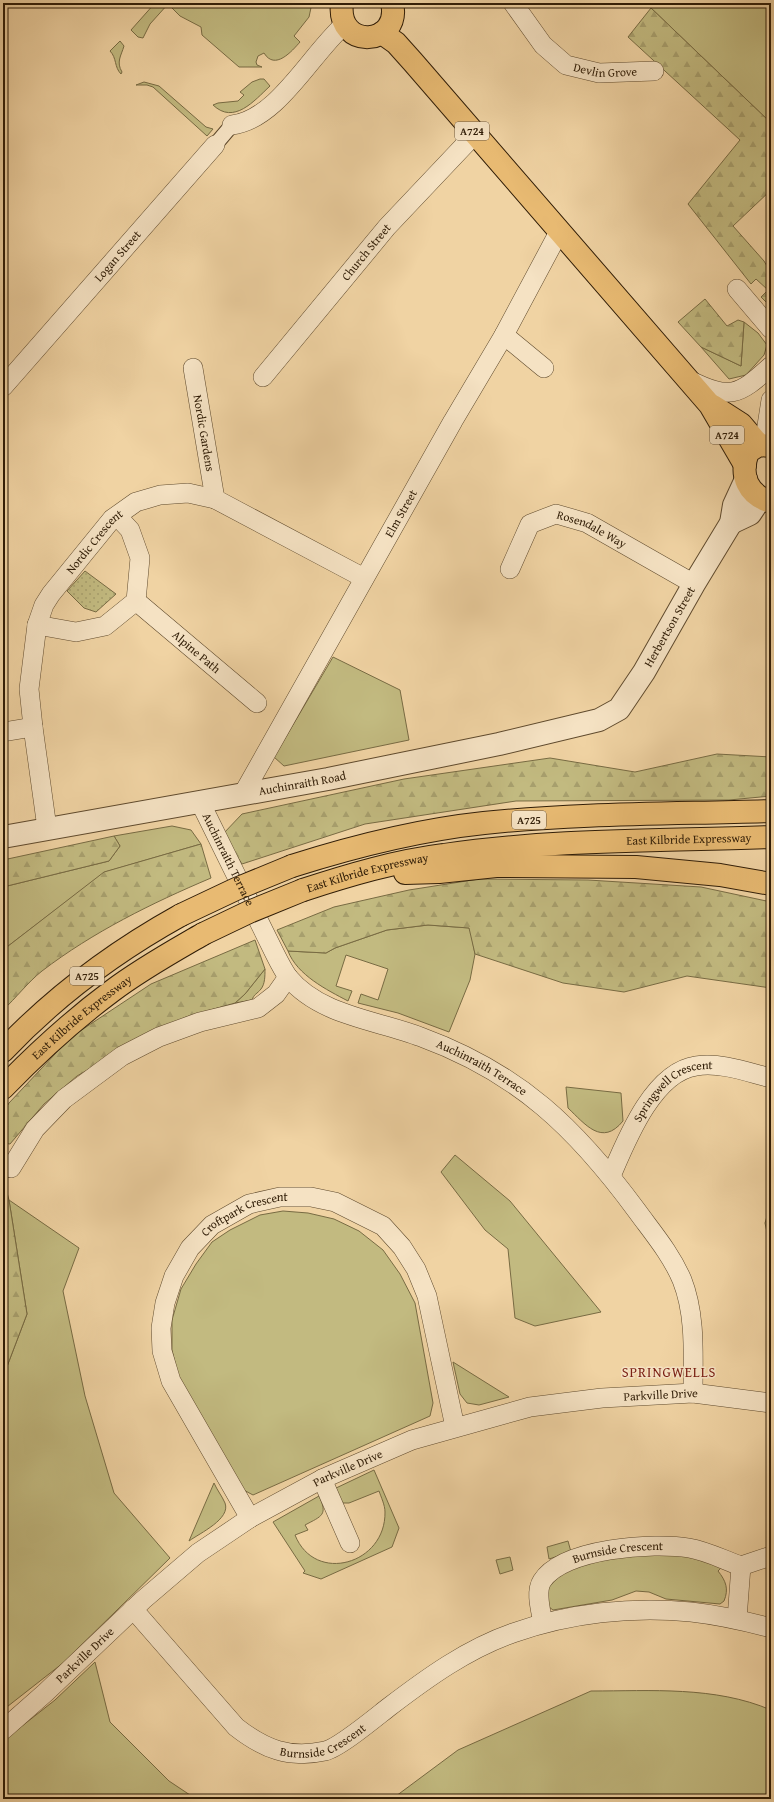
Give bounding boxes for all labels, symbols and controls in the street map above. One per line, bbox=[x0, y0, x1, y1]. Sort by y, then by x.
street label: Devlin Grove bbox=[572, 58, 638, 81]
road number: A724 bbox=[455, 122, 489, 140]
street label: Church Street bbox=[337, 219, 395, 284]
street label: Logan Street bbox=[90, 226, 145, 285]
street label: Nordic Gardens bbox=[190, 393, 219, 473]
road number: A724 bbox=[710, 426, 744, 444]
street label: Elm Street bbox=[380, 486, 421, 540]
street label: Nordic Crescent bbox=[62, 505, 127, 577]
street label: Rosendale Way bbox=[555, 506, 630, 552]
street label: Herbertson Street bbox=[640, 582, 699, 670]
street label: Alpine Path bbox=[169, 626, 225, 677]
street label: Auchinraith Road bbox=[257, 766, 348, 799]
street label: Auchinraith Terrace bbox=[199, 810, 259, 909]
road number: A725 bbox=[512, 811, 546, 829]
street label: East Kilbride Expressway bbox=[626, 829, 752, 849]
street label: East Kilbride Expressway bbox=[304, 848, 430, 896]
road number: A725 bbox=[70, 967, 104, 985]
street label: East Kilbride Expressway bbox=[28, 970, 135, 1063]
street label: Auchinraith Terrace bbox=[434, 1035, 531, 1099]
street label: Springwell Crescent bbox=[629, 1056, 714, 1125]
street label: Croftpark Crescent bbox=[197, 1188, 289, 1240]
district label: SPRINGWELLS bbox=[622, 1362, 716, 1382]
street label: Parkville Drive bbox=[623, 1384, 699, 1405]
street label: Parkville Drive bbox=[310, 1445, 385, 1490]
street label: Burnside Crescent bbox=[570, 1537, 664, 1567]
street label: Parkville Drive bbox=[52, 1623, 118, 1687]
street label: Burnside Crescent bbox=[278, 1719, 370, 1762]

